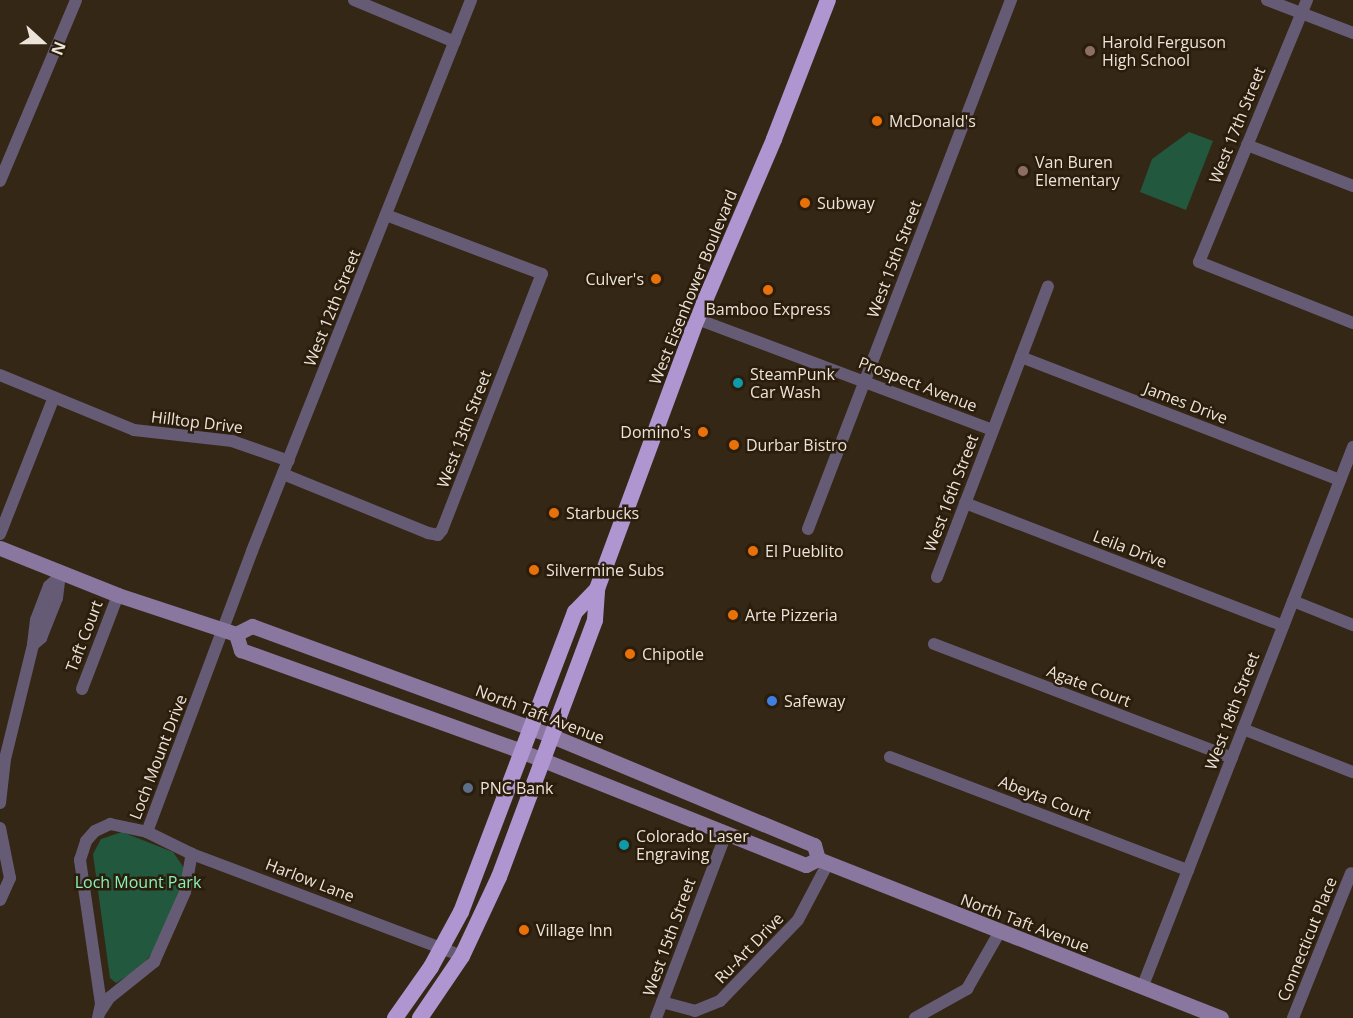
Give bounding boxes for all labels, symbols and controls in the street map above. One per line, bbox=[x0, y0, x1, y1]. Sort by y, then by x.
north arrow bbox=[12, 12, 72, 72]
place label: Harold Ferguson High School bbox=[1102, 32, 1226, 70]
text: N bbox=[46, 38, 71, 58]
marker: Harold Ferguson High School bbox=[1083, 44, 1097, 58]
street label: West 17th Street bbox=[1205, 64, 1269, 186]
place label: McDonald's bbox=[889, 111, 976, 131]
marker: McDonald's bbox=[870, 114, 884, 128]
place label: Van Buren Elementary bbox=[1035, 152, 1120, 190]
marker: Van Buren Elementary bbox=[1016, 164, 1030, 178]
street label: West Eisenhower Boulevard bbox=[645, 187, 741, 387]
place label: Subway bbox=[817, 193, 875, 213]
marker: Subway bbox=[798, 196, 812, 210]
street label: West 15th Street bbox=[863, 198, 925, 320]
street label: West 12th Street bbox=[300, 247, 364, 369]
place label: Culver's bbox=[585, 269, 644, 289]
marker: Culver's bbox=[649, 272, 663, 286]
marker: Bamboo Express bbox=[761, 283, 775, 297]
place label: Bamboo Express bbox=[705, 299, 831, 319]
street label: Prospect Avenue bbox=[856, 353, 980, 415]
place label: SteamPunk Car Wash bbox=[750, 364, 835, 402]
street label: West 13th Street bbox=[433, 368, 495, 490]
marker: SteamPunk Car Wash bbox=[731, 376, 745, 390]
street label: James Drive bbox=[1142, 378, 1230, 428]
street label: Hilltop Drive bbox=[150, 407, 244, 437]
place label: Domino's bbox=[620, 422, 691, 442]
marker: Domino's bbox=[696, 425, 710, 439]
street label: West 16th Street bbox=[920, 432, 982, 554]
place label: Durbar Bistro bbox=[746, 435, 847, 455]
marker: Durbar Bistro bbox=[727, 438, 741, 452]
place label: Starbucks bbox=[566, 503, 639, 523]
marker: Starbucks bbox=[547, 506, 561, 520]
street label: Leila Drive bbox=[1090, 526, 1170, 572]
place label: El Pueblito bbox=[765, 541, 844, 561]
marker: El Pueblito bbox=[746, 544, 760, 558]
place label: Silvermine Subs bbox=[546, 560, 664, 580]
marker: Silvermine Subs bbox=[527, 563, 541, 577]
street label: Taft Court bbox=[62, 598, 106, 674]
place label: Arte Pizzeria bbox=[745, 605, 838, 625]
marker: Arte Pizzeria bbox=[726, 608, 740, 622]
place label: Chipotle bbox=[642, 644, 704, 664]
marker: Chipotle bbox=[623, 647, 637, 661]
street label: West 18th Street bbox=[1201, 650, 1263, 772]
street label: Agate Court bbox=[1044, 661, 1134, 711]
street label: North Taft Avenue bbox=[473, 681, 607, 747]
place label: Safeway bbox=[784, 691, 845, 711]
street label: Loch Mount Drive bbox=[125, 692, 191, 822]
marker: Safeway bbox=[765, 694, 779, 708]
street label: Abeyta Court bbox=[996, 772, 1094, 824]
place label: PNC Bank bbox=[480, 778, 553, 798]
marker: PNC Bank bbox=[461, 781, 475, 795]
place label: Colorado Laser Engraving bbox=[636, 826, 749, 864]
marker: Colorado Laser Engraving bbox=[617, 838, 631, 852]
street label: Harlow Lane bbox=[263, 854, 357, 906]
park label: Loch Mount Park bbox=[75, 872, 201, 892]
street label: Connecticut Place bbox=[1273, 874, 1341, 1004]
street label: West 15th Street bbox=[639, 876, 699, 998]
street label: North Taft Avenue bbox=[958, 890, 1092, 956]
street label: Ru-Art Drive bbox=[711, 909, 787, 987]
place label: Village Inn bbox=[536, 920, 612, 940]
marker: Village Inn bbox=[517, 923, 531, 937]

